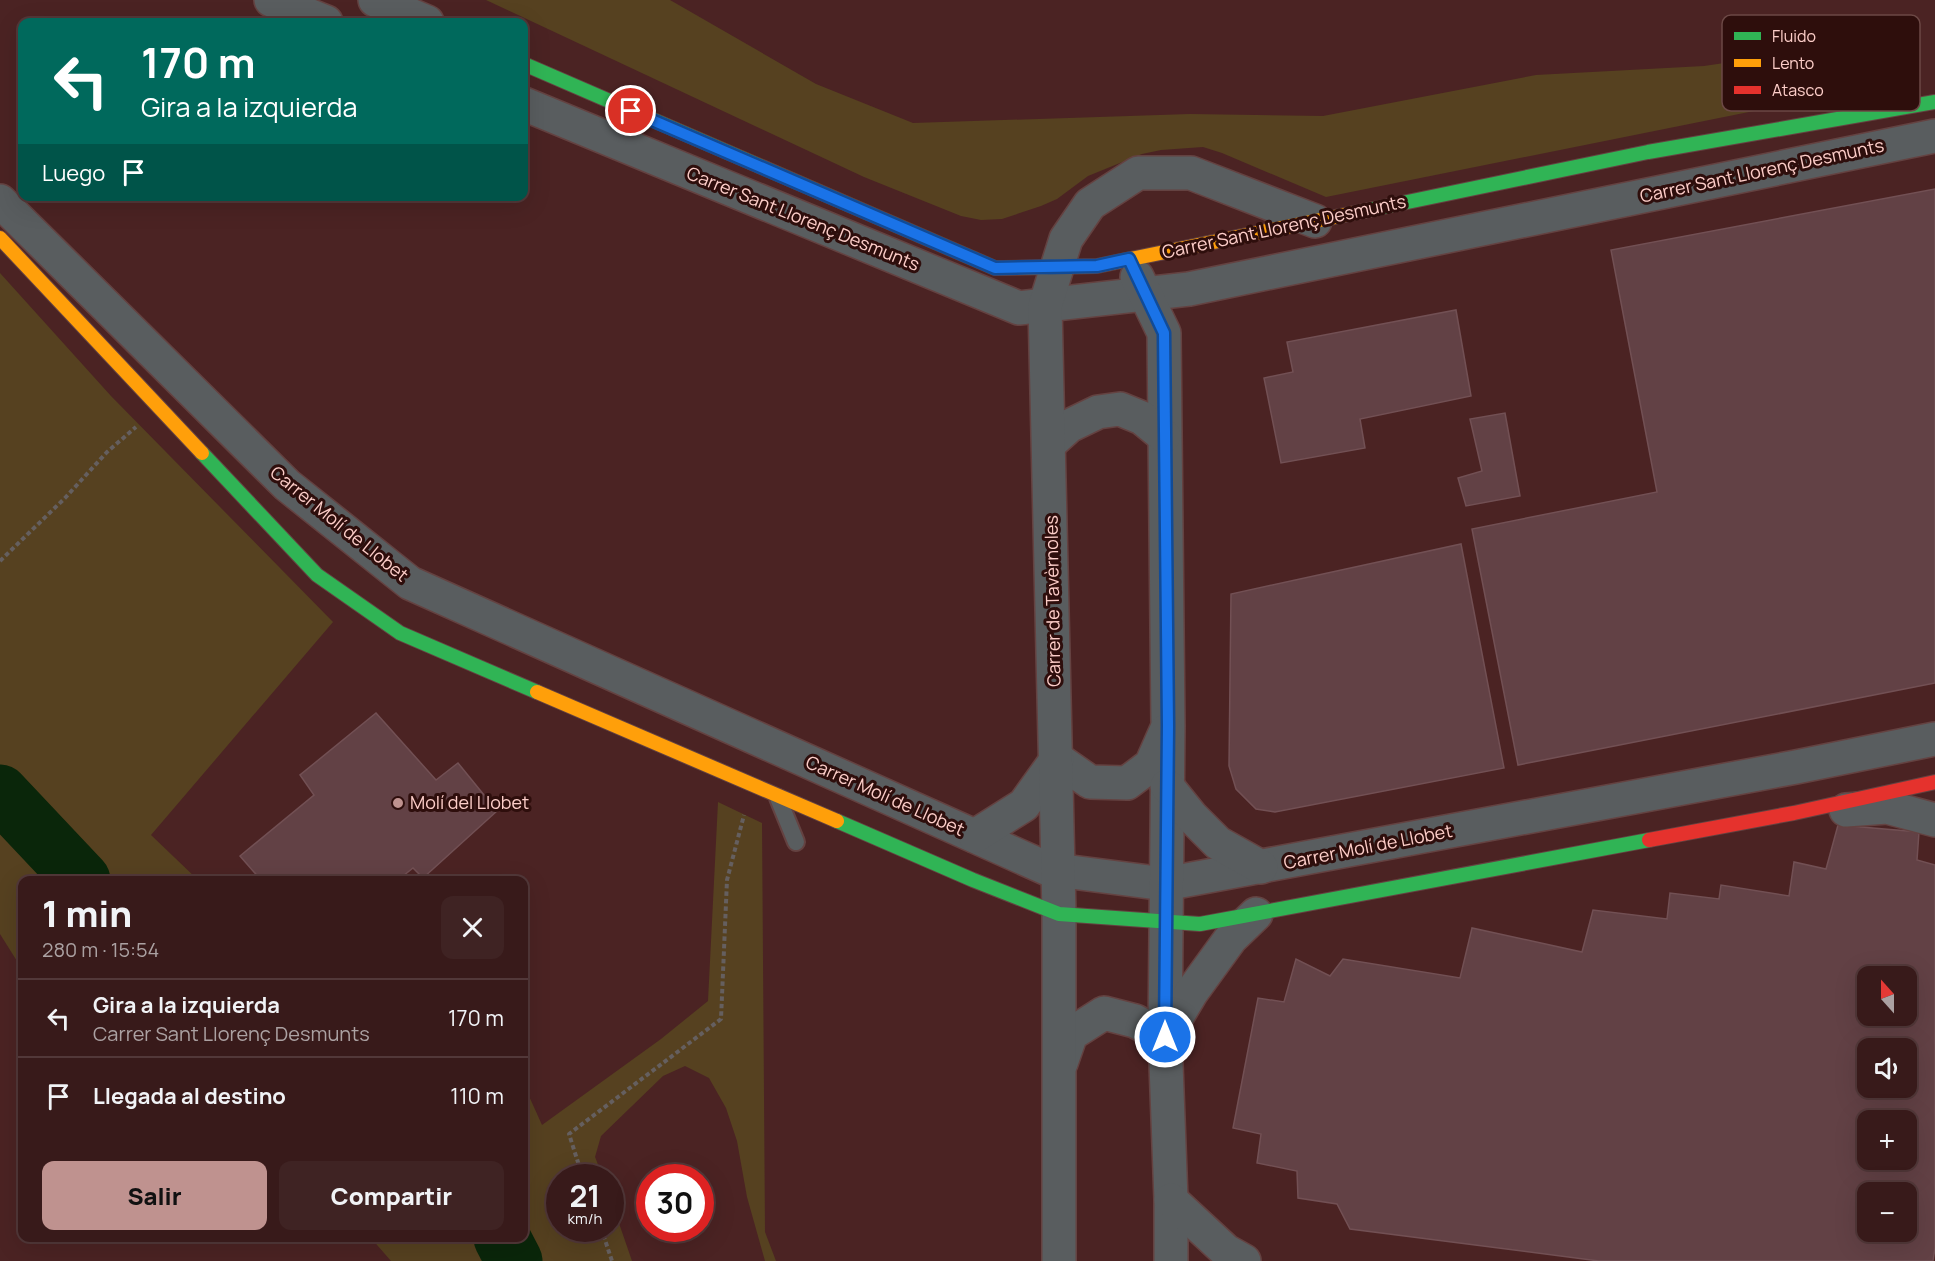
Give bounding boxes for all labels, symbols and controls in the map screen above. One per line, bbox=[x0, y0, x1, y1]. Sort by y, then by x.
legend bbox=[1722, 15, 1920, 111]
text: Fluido bbox=[1772, 25, 1816, 47]
text: 170 m bbox=[141, 33, 256, 91]
icon: left bbox=[42, 42, 120, 120]
text: Lento bbox=[1772, 52, 1814, 74]
text: Atasco bbox=[1772, 79, 1824, 101]
pin bbox=[605, 85, 656, 136]
text: Gira a la izquierda bbox=[141, 88, 357, 125]
icon: arrive bbox=[614, 94, 647, 127]
street label: Carrer Sant Llorenç Desmunts bbox=[1637, 132, 1886, 208]
icon: arrive bbox=[117, 156, 150, 189]
text: Luego bbox=[42, 158, 105, 188]
street label: Carrer Sant Llorenç Desmunts bbox=[683, 160, 923, 276]
street label: Carrer Sant Llorenç Desmunts bbox=[1159, 188, 1408, 264]
street label: Carrer Molí de Llobet bbox=[266, 460, 414, 586]
street label: Carrer de Tavèrnoles bbox=[1039, 515, 1065, 687]
street label: Carrer Molí de Llobet bbox=[802, 749, 969, 841]
place label: Molí del Llobet bbox=[410, 790, 529, 814]
marker: Molí del Llobet bbox=[391, 796, 405, 810]
street label: Carrer Molí de Llobet bbox=[1281, 818, 1454, 874]
text: 1 min bbox=[42, 889, 132, 938]
button: close bbox=[441, 896, 504, 959]
text: 280 m · 15:54 bbox=[42, 936, 159, 963]
north arrow bbox=[1857, 966, 1917, 1026]
map controls bbox=[1857, 966, 1917, 1242]
text: Gira a la izquierda bbox=[93, 990, 280, 1020]
icon: left bbox=[42, 1002, 75, 1035]
text: 170 m bbox=[448, 1003, 504, 1033]
position arrow bbox=[1133, 1005, 1197, 1069]
text: Carrer Sant Llorenç Desmunts bbox=[93, 1020, 370, 1047]
button: sound bbox=[1857, 1038, 1917, 1098]
icon: arrive bbox=[42, 1080, 75, 1113]
text: Llegada al destino bbox=[93, 1081, 286, 1111]
text: 110 m bbox=[450, 1081, 504, 1111]
button: + bbox=[1857, 1110, 1917, 1170]
button: Salir bbox=[42, 1161, 267, 1230]
button: Compartir bbox=[279, 1161, 504, 1230]
speed limit sign: 30 bbox=[636, 1164, 714, 1242]
text: 21 bbox=[569, 1175, 601, 1216]
button: − bbox=[1857, 1182, 1917, 1242]
text: km/h bbox=[568, 1208, 602, 1229]

